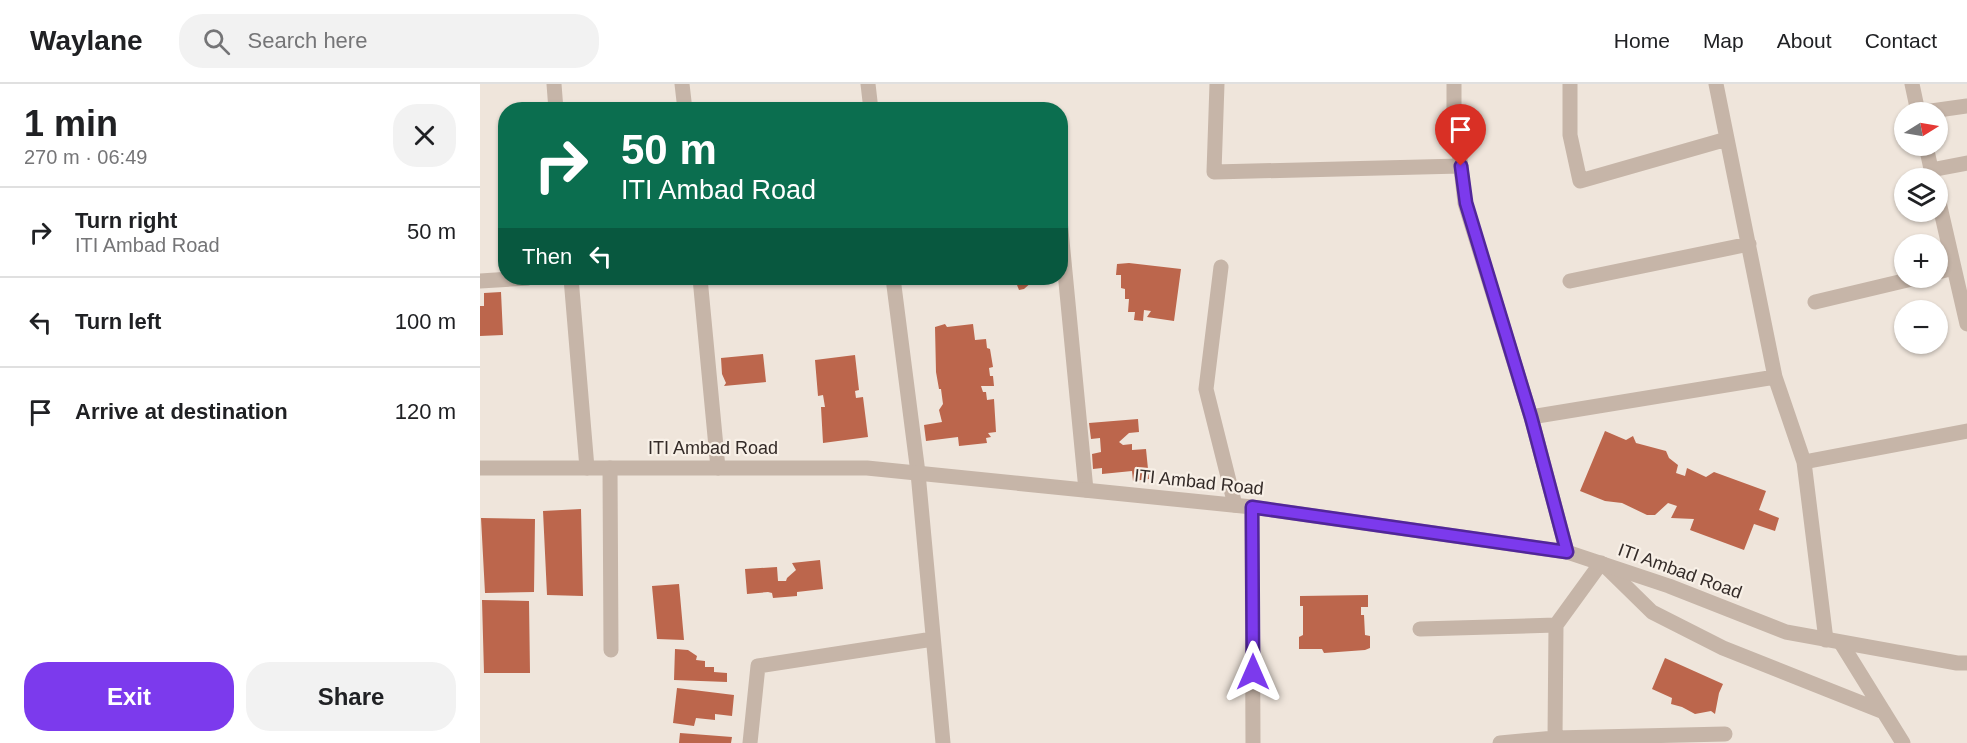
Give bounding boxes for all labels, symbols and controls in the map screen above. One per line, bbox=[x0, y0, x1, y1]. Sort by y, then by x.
search box bbox=[179, 14, 599, 68]
text: Waylane bbox=[30, 25, 143, 56]
icon: search bbox=[200, 25, 233, 58]
text: Search here bbox=[248, 28, 367, 53]
text: Home bbox=[1614, 29, 1670, 52]
text: Map bbox=[1703, 29, 1744, 52]
text: About bbox=[1777, 29, 1832, 52]
text: Contact bbox=[1865, 29, 1937, 52]
north arrow bbox=[1894, 102, 1948, 156]
map controls bbox=[1894, 102, 1948, 354]
text: 1 min bbox=[24, 103, 118, 144]
button: close bbox=[393, 104, 456, 167]
pin bbox=[1435, 104, 1486, 166]
icon: arrive bbox=[1444, 113, 1477, 146]
icon: right bbox=[522, 126, 600, 204]
text: 50 m bbox=[621, 126, 717, 173]
text: 270 m · 06:49 bbox=[24, 146, 147, 168]
button: layers bbox=[1894, 168, 1948, 222]
text: ITI Ambad Road bbox=[621, 175, 816, 205]
text: Turn right bbox=[75, 208, 177, 233]
icon: right bbox=[24, 216, 57, 249]
text: 50 m bbox=[407, 219, 456, 244]
text: ITI Ambad Road bbox=[75, 234, 220, 256]
button: + bbox=[1894, 234, 1948, 288]
icon: left bbox=[584, 240, 617, 273]
text: Then bbox=[522, 244, 572, 269]
button: − bbox=[1894, 300, 1948, 354]
icon: left bbox=[24, 306, 57, 339]
text: Turn left bbox=[75, 309, 161, 334]
text: 100 m bbox=[395, 309, 456, 334]
icon: arrive bbox=[24, 396, 57, 429]
text: Arrive at destination bbox=[75, 399, 288, 424]
text: 120 m bbox=[395, 399, 456, 424]
street label: ITI Ambad Road bbox=[648, 438, 778, 458]
street label: ITI Ambad Road bbox=[1133, 465, 1265, 499]
street label: ITI Ambad Road bbox=[1615, 539, 1745, 603]
position arrow bbox=[1221, 640, 1285, 704]
button: Exit bbox=[24, 662, 234, 731]
button: Share bbox=[246, 662, 456, 731]

